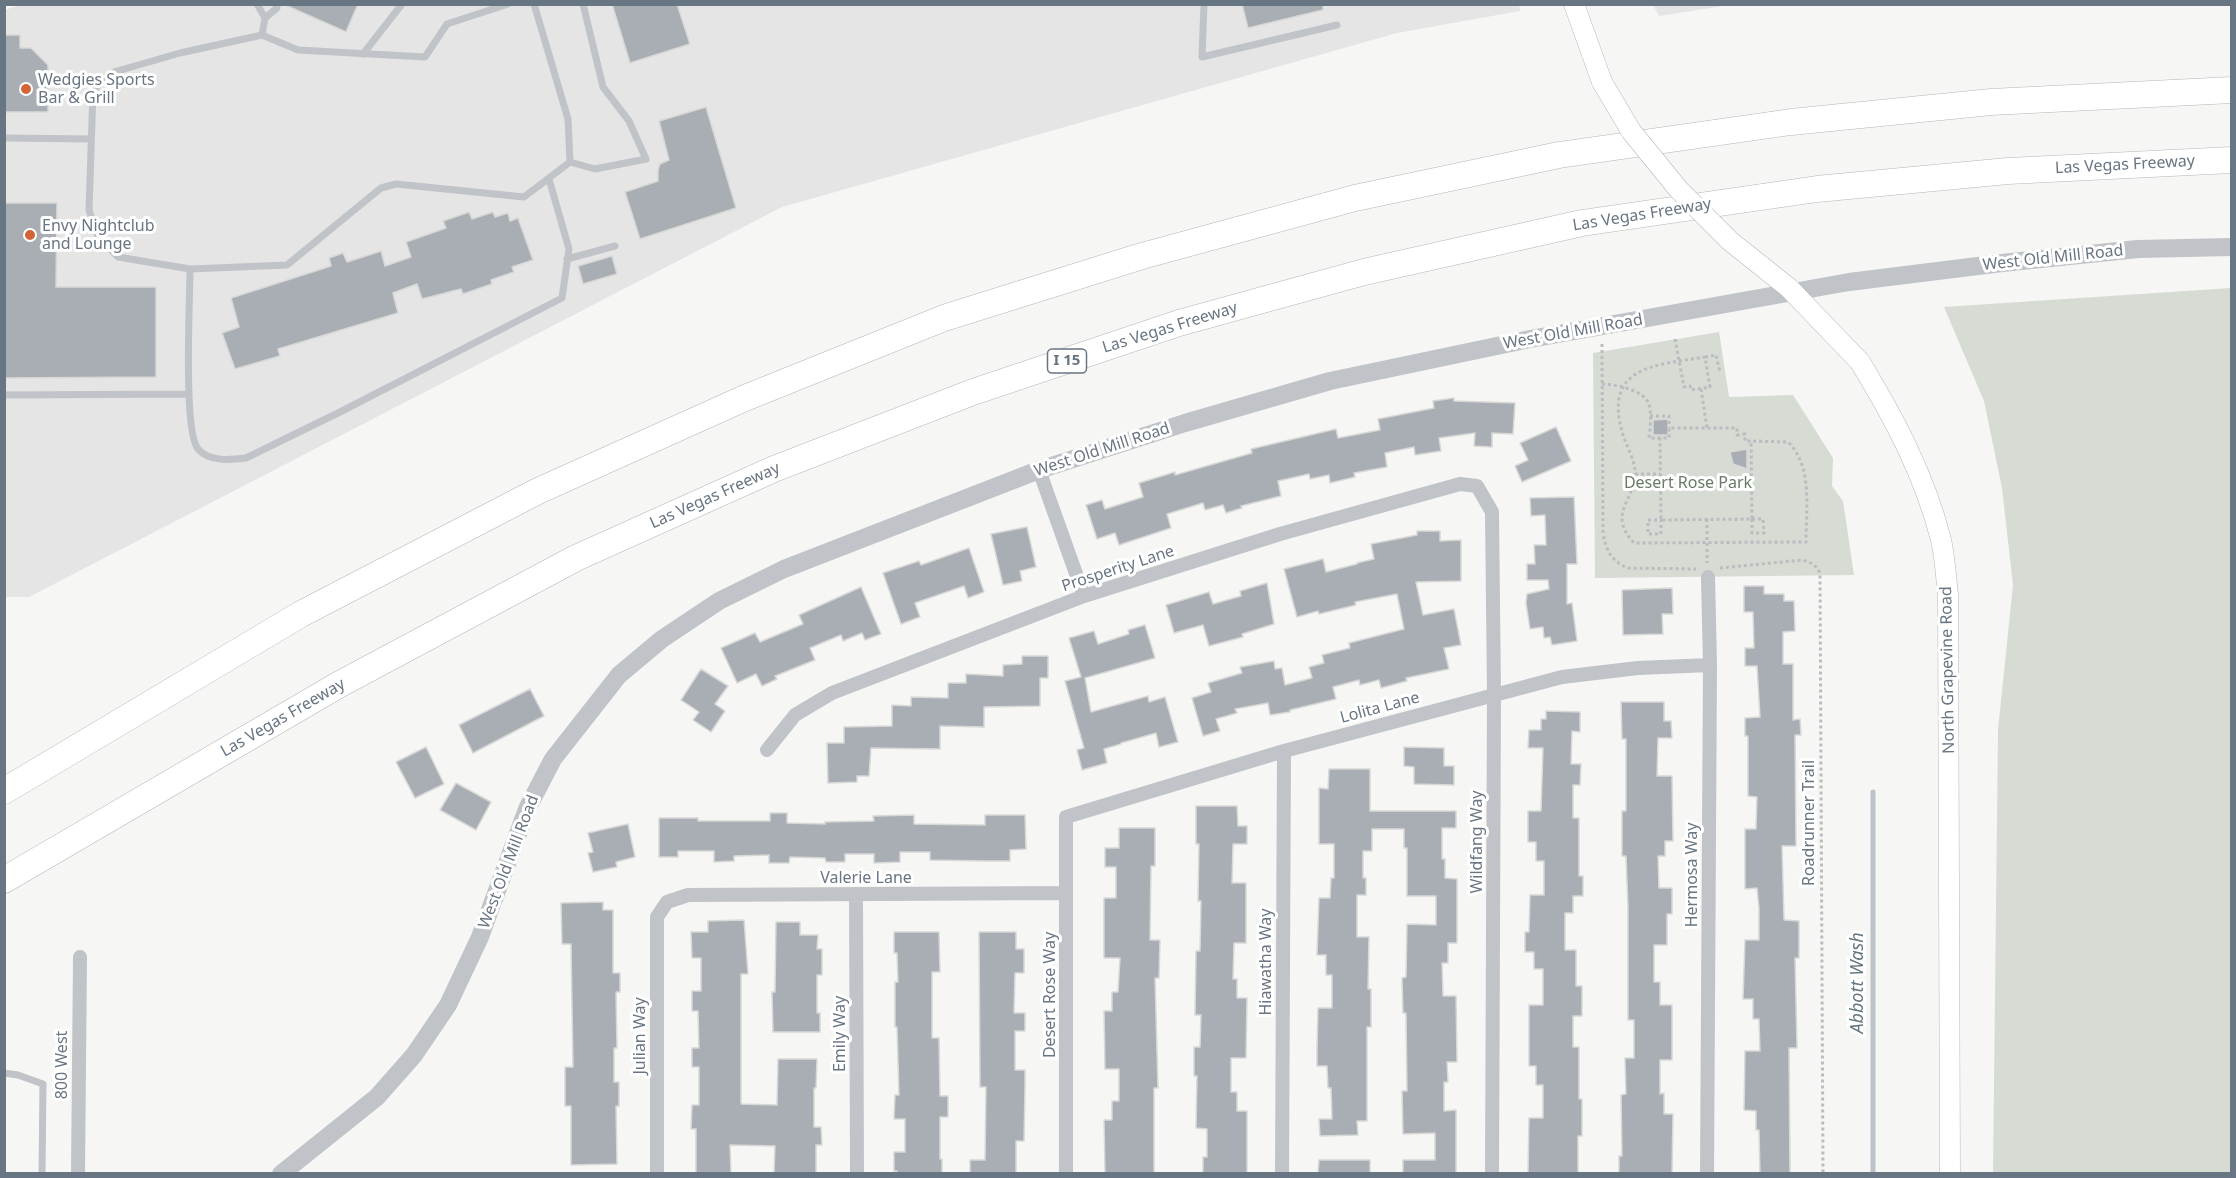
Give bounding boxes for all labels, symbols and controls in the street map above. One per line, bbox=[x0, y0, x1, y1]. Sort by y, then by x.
place label: Wedgies Sports Bar & Grill bbox=[38, 70, 155, 108]
marker: Wedgies Sports Bar & Grill bbox=[19, 82, 33, 96]
street label: Las Vegas Freeway bbox=[2055, 152, 2195, 178]
street label: Las Vegas Freeway bbox=[1571, 195, 1713, 235]
place label: Envy Nightclub and Lounge bbox=[42, 216, 155, 254]
marker: Envy Nightclub and Lounge bbox=[23, 228, 37, 242]
street label: West Old Mill Road bbox=[1982, 241, 2124, 275]
street label: Las Vegas Freeway bbox=[1100, 298, 1240, 358]
street label: West Old Mill Road bbox=[1502, 310, 1644, 354]
road number: I 15 bbox=[1048, 349, 1086, 373]
street label: West Old Mill Road bbox=[1032, 419, 1172, 481]
street label: Las Vegas Freeway bbox=[647, 459, 783, 533]
park label: Desert Rose Park bbox=[1624, 473, 1752, 493]
street label: Prosperity Lane bbox=[1059, 542, 1177, 596]
street label: North Grapevine Road bbox=[1937, 586, 1959, 754]
street label: Las Vegas Freeway bbox=[218, 675, 348, 761]
street label: Lolita Lane bbox=[1338, 688, 1422, 728]
street label: Roadrunner Trail bbox=[1799, 760, 1819, 886]
street label: Wildfang Way bbox=[1467, 790, 1487, 894]
street label: West Old Mill Road bbox=[475, 793, 543, 931]
street label: Hermosa Way bbox=[1682, 823, 1702, 927]
street label: Valerie Lane bbox=[820, 868, 912, 888]
street label: Hiawatha Way bbox=[1256, 908, 1276, 1016]
street label: Desert Rose Way bbox=[1040, 932, 1060, 1058]
water label: Abbott Wash bbox=[1847, 932, 1869, 1034]
street label: Emily Way bbox=[830, 996, 850, 1072]
street label: Julian Way bbox=[630, 997, 650, 1075]
street label: 800 West bbox=[52, 1031, 72, 1099]

